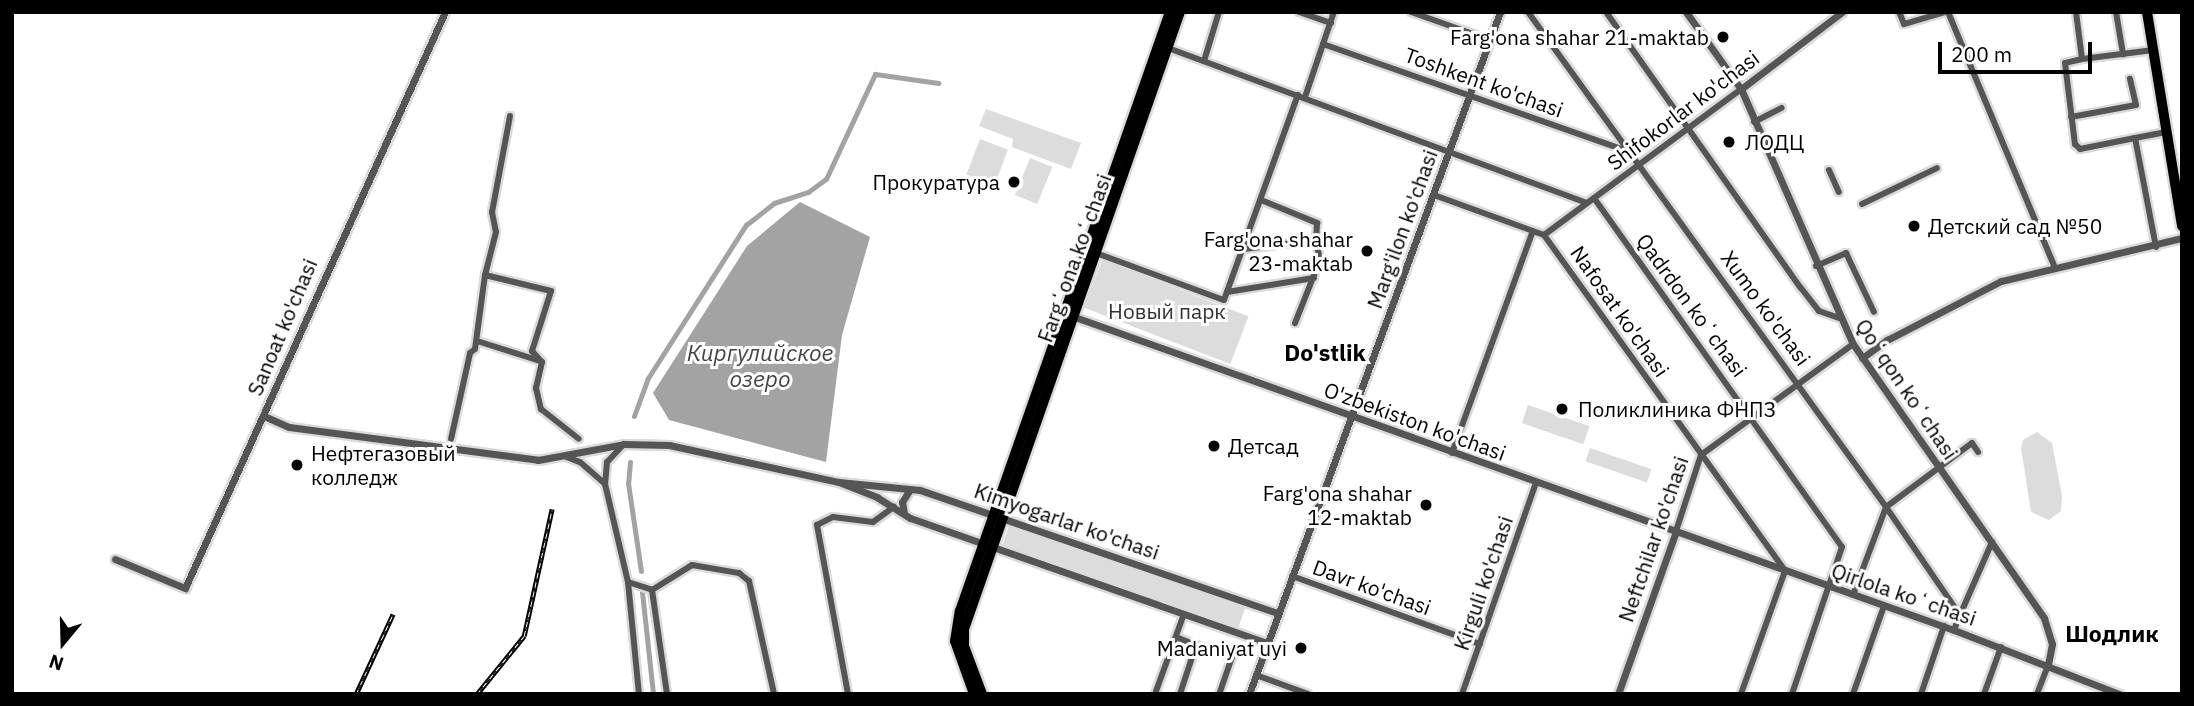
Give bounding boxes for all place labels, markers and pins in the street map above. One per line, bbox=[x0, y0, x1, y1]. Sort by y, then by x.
place label: Farg'ona shahar 21-maktab bbox=[1450, 24, 1709, 50]
marker: Farg'ona shahar 21-maktab bbox=[1715, 29, 1731, 45]
place label: ЛОДЦ bbox=[1745, 129, 1804, 155]
marker: ЛОДЦ bbox=[1719, 132, 1739, 152]
place label: Прокуратура bbox=[873, 169, 1000, 195]
marker: Прокуратура bbox=[1006, 174, 1022, 190]
place label: Детский сад №50 bbox=[1928, 213, 2102, 239]
marker: Детский сад №50 bbox=[1906, 218, 1922, 234]
place label: Farg'ona shahar 23-maktab bbox=[1204, 226, 1353, 276]
marker: Farg'ona shahar 23-maktab bbox=[1359, 243, 1375, 259]
place label: Поликлиника ФНПЗ bbox=[1578, 396, 1776, 422]
marker: Поликлиника ФНПЗ bbox=[1552, 399, 1572, 419]
place label: Детсад bbox=[1228, 433, 1299, 459]
marker: Детсад bbox=[1206, 438, 1222, 454]
place label: Нефтегазовый колледж bbox=[311, 440, 456, 490]
marker: Нефтегазовый колледж bbox=[289, 457, 305, 473]
place label: Farg'ona shahar 12-maktab bbox=[1263, 480, 1412, 530]
marker: Farg'ona shahar 12-maktab bbox=[1418, 497, 1434, 513]
place label: Madaniyat uyi bbox=[1157, 635, 1287, 661]
marker: Madaniyat uyi bbox=[1293, 640, 1309, 656]

